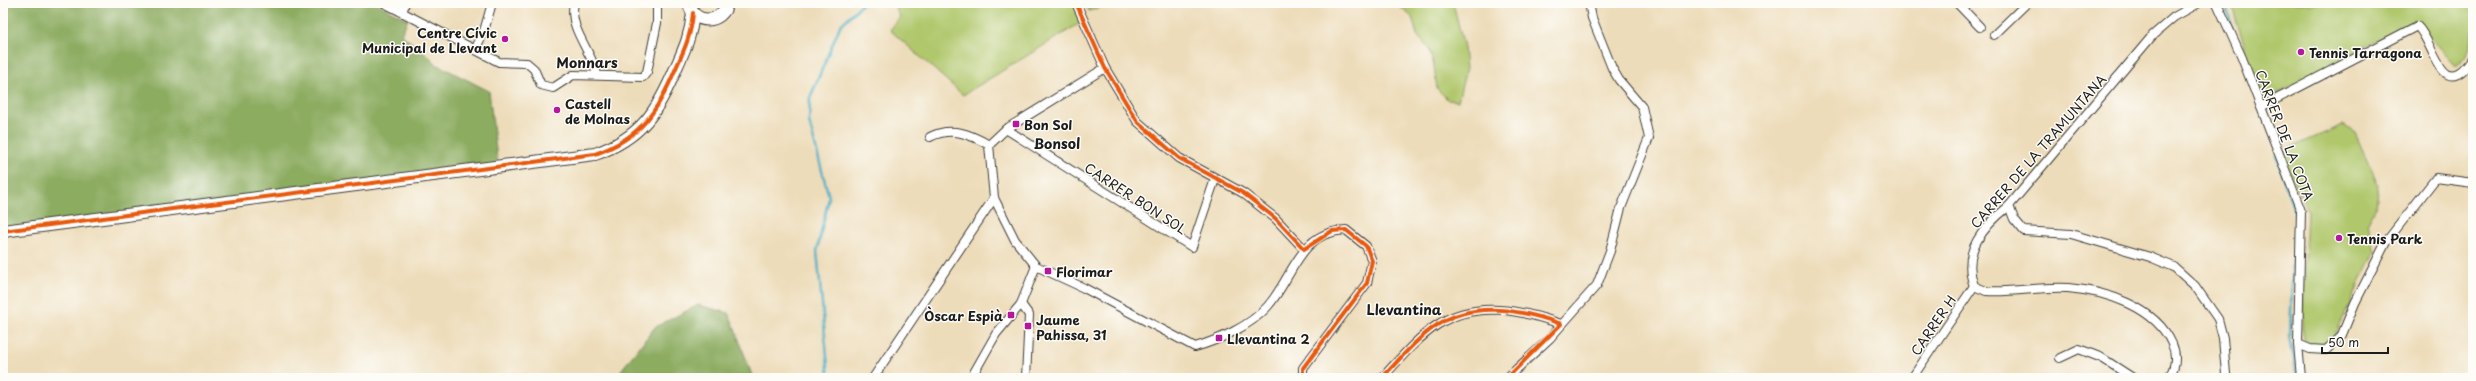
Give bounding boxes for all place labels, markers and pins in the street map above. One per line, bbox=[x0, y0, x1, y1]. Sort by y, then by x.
place label: Centre Cívic Municipal de Llevant bbox=[362, 23, 497, 57]
marker: Centre Cívic Municipal de Llevant bbox=[500, 34, 510, 44]
place label: Tennis Tarragona bbox=[2309, 43, 2422, 62]
marker: Tennis Tarragona bbox=[2296, 47, 2306, 57]
place label: Castell de Molnas bbox=[565, 94, 630, 128]
marker: Castell de Molnas bbox=[552, 105, 562, 115]
place label: Bon Sol bbox=[1024, 115, 1072, 134]
marker: Bon Sol bbox=[1011, 119, 1021, 129]
place label: Tennis Park bbox=[2347, 229, 2423, 248]
marker: Tennis Park bbox=[2334, 233, 2344, 243]
place label: Florimar bbox=[1056, 262, 1113, 281]
marker: Florimar bbox=[1043, 266, 1053, 276]
place label: Òscar Espià bbox=[924, 306, 1003, 325]
marker: Òscar Espià bbox=[1006, 310, 1016, 320]
place label: Jaume Pahissa, 31 bbox=[1036, 310, 1107, 344]
marker: Jaume Pahissa, 31 bbox=[1023, 321, 1033, 331]
place label: Llevantina 2 bbox=[1227, 329, 1310, 348]
marker: Llevantina 2 bbox=[1214, 333, 1224, 343]

